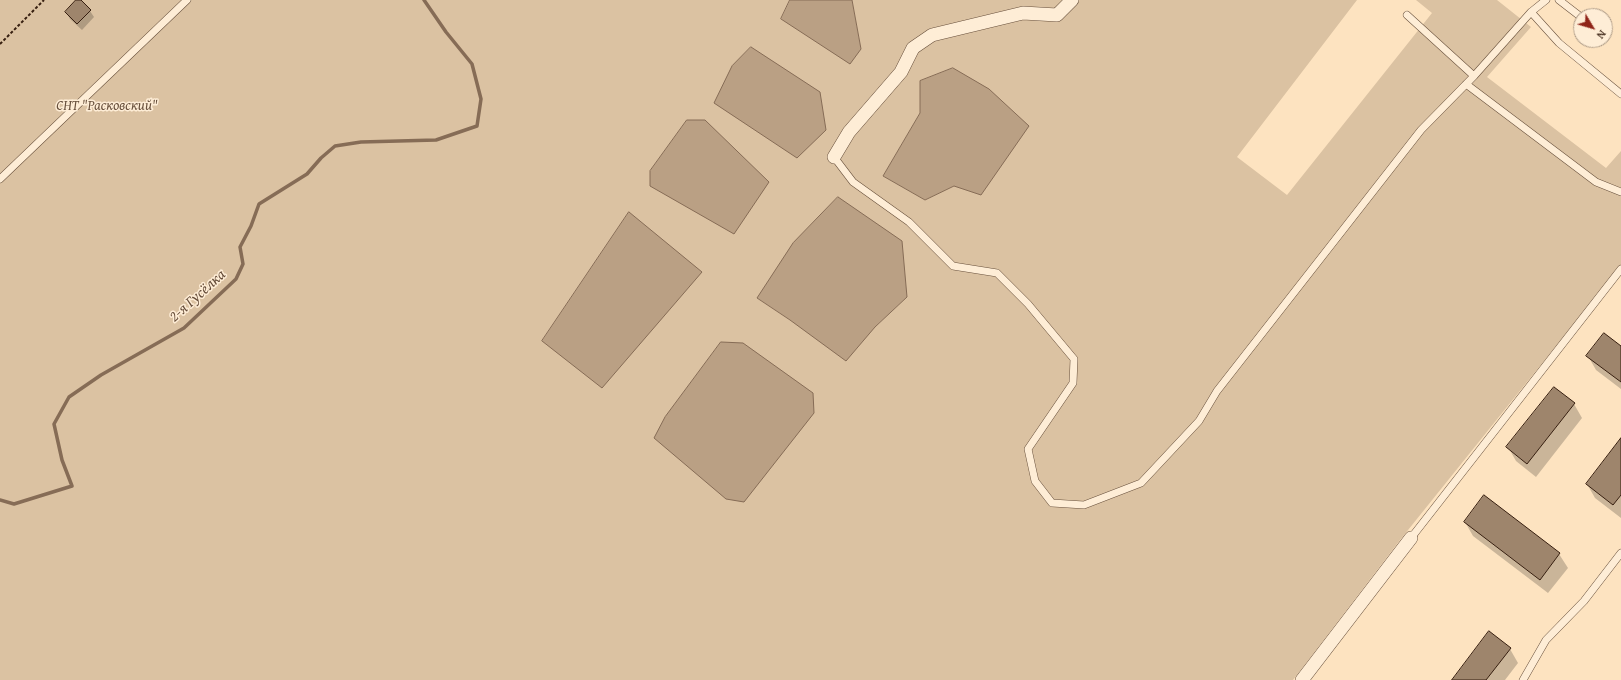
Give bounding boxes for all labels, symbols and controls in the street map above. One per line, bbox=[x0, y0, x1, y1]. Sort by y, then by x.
north arrow bbox=[1573, 8, 1613, 48]
text: N bbox=[1593, 27, 1610, 43]
park label: СНТ "Расковский" bbox=[56, 98, 158, 114]
water label: 2-я Гусёлка bbox=[166, 266, 230, 326]

